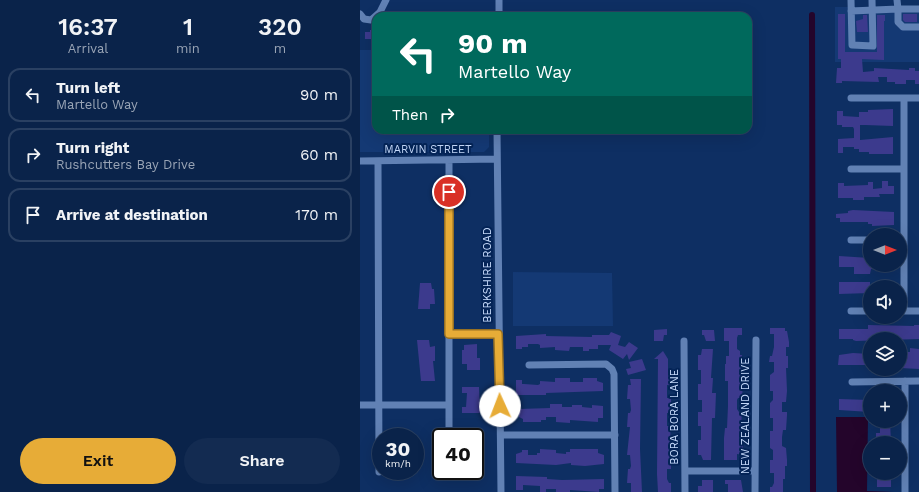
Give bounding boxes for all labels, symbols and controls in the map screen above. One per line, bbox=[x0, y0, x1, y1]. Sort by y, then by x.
text: 16:37 bbox=[58, 13, 118, 41]
text: 1 bbox=[183, 13, 193, 41]
text: 320 bbox=[258, 13, 302, 41]
text: 90 m bbox=[458, 27, 528, 60]
icon: left bbox=[392, 28, 444, 80]
text: Arrival bbox=[68, 41, 108, 56]
text: min bbox=[176, 41, 200, 56]
text: m bbox=[274, 41, 286, 56]
text: Martello Way bbox=[458, 61, 571, 82]
text: Turn left bbox=[56, 79, 120, 97]
icon: left bbox=[22, 84, 44, 106]
text: 90 m bbox=[300, 86, 338, 104]
text: Martello Way bbox=[56, 97, 138, 112]
icon: right bbox=[436, 104, 458, 126]
text: Then bbox=[392, 106, 428, 124]
text: Turn right bbox=[56, 139, 129, 157]
street label: MARVIN STREET bbox=[384, 143, 472, 156]
icon: right bbox=[22, 144, 44, 166]
text: 60 m bbox=[300, 146, 338, 164]
text: Rushcutters Bay Drive bbox=[56, 157, 195, 172]
pin bbox=[432, 175, 466, 209]
icon: arrive bbox=[438, 181, 460, 203]
icon: arrive bbox=[22, 204, 44, 226]
text: Arrive at destination bbox=[56, 206, 208, 224]
text: 170 m bbox=[295, 206, 338, 224]
street label: BERKSHIRE ROAD bbox=[481, 227, 494, 323]
north arrow bbox=[863, 228, 907, 272]
map controls bbox=[863, 228, 907, 480]
button: sound bbox=[863, 280, 907, 324]
button: layers bbox=[863, 332, 907, 376]
street label: NEW ZEALAND DRIVE bbox=[739, 358, 752, 474]
street label: BORA BORA LANE bbox=[668, 369, 681, 465]
button: + bbox=[863, 384, 907, 428]
position arrow bbox=[479, 385, 521, 427]
speed limit sign: 40 bbox=[432, 428, 484, 480]
button: − bbox=[863, 436, 907, 480]
text: 30 bbox=[386, 437, 410, 461]
button: Exit bbox=[20, 438, 176, 484]
button: Share bbox=[184, 438, 340, 484]
text: km/h bbox=[385, 458, 411, 469]

